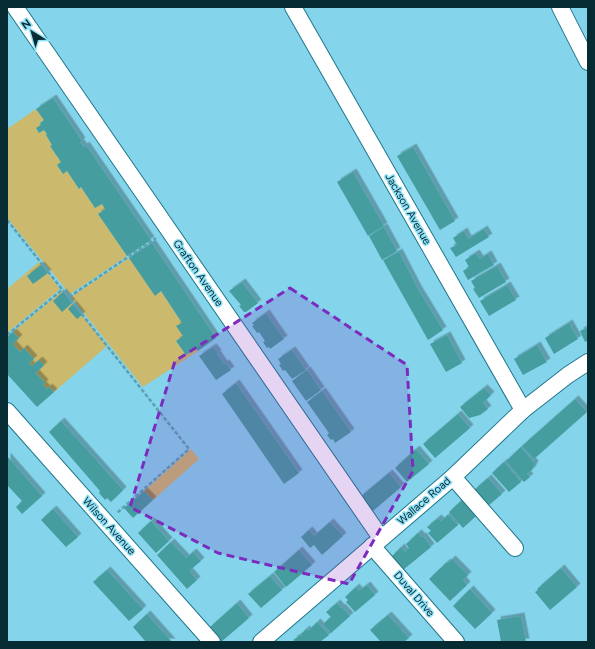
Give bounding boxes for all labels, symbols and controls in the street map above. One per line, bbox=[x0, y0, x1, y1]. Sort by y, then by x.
north arrow bbox=[12, 12, 52, 52]
text: N bbox=[19, 17, 34, 32]
street label: Jackson Avenue bbox=[382, 171, 434, 247]
street label: Grafton Avenue bbox=[170, 237, 226, 309]
street label: Wallace Road bbox=[395, 474, 453, 528]
street label: Wilson Avenue bbox=[80, 494, 138, 558]
street label: Duval Drive bbox=[391, 569, 437, 619]

